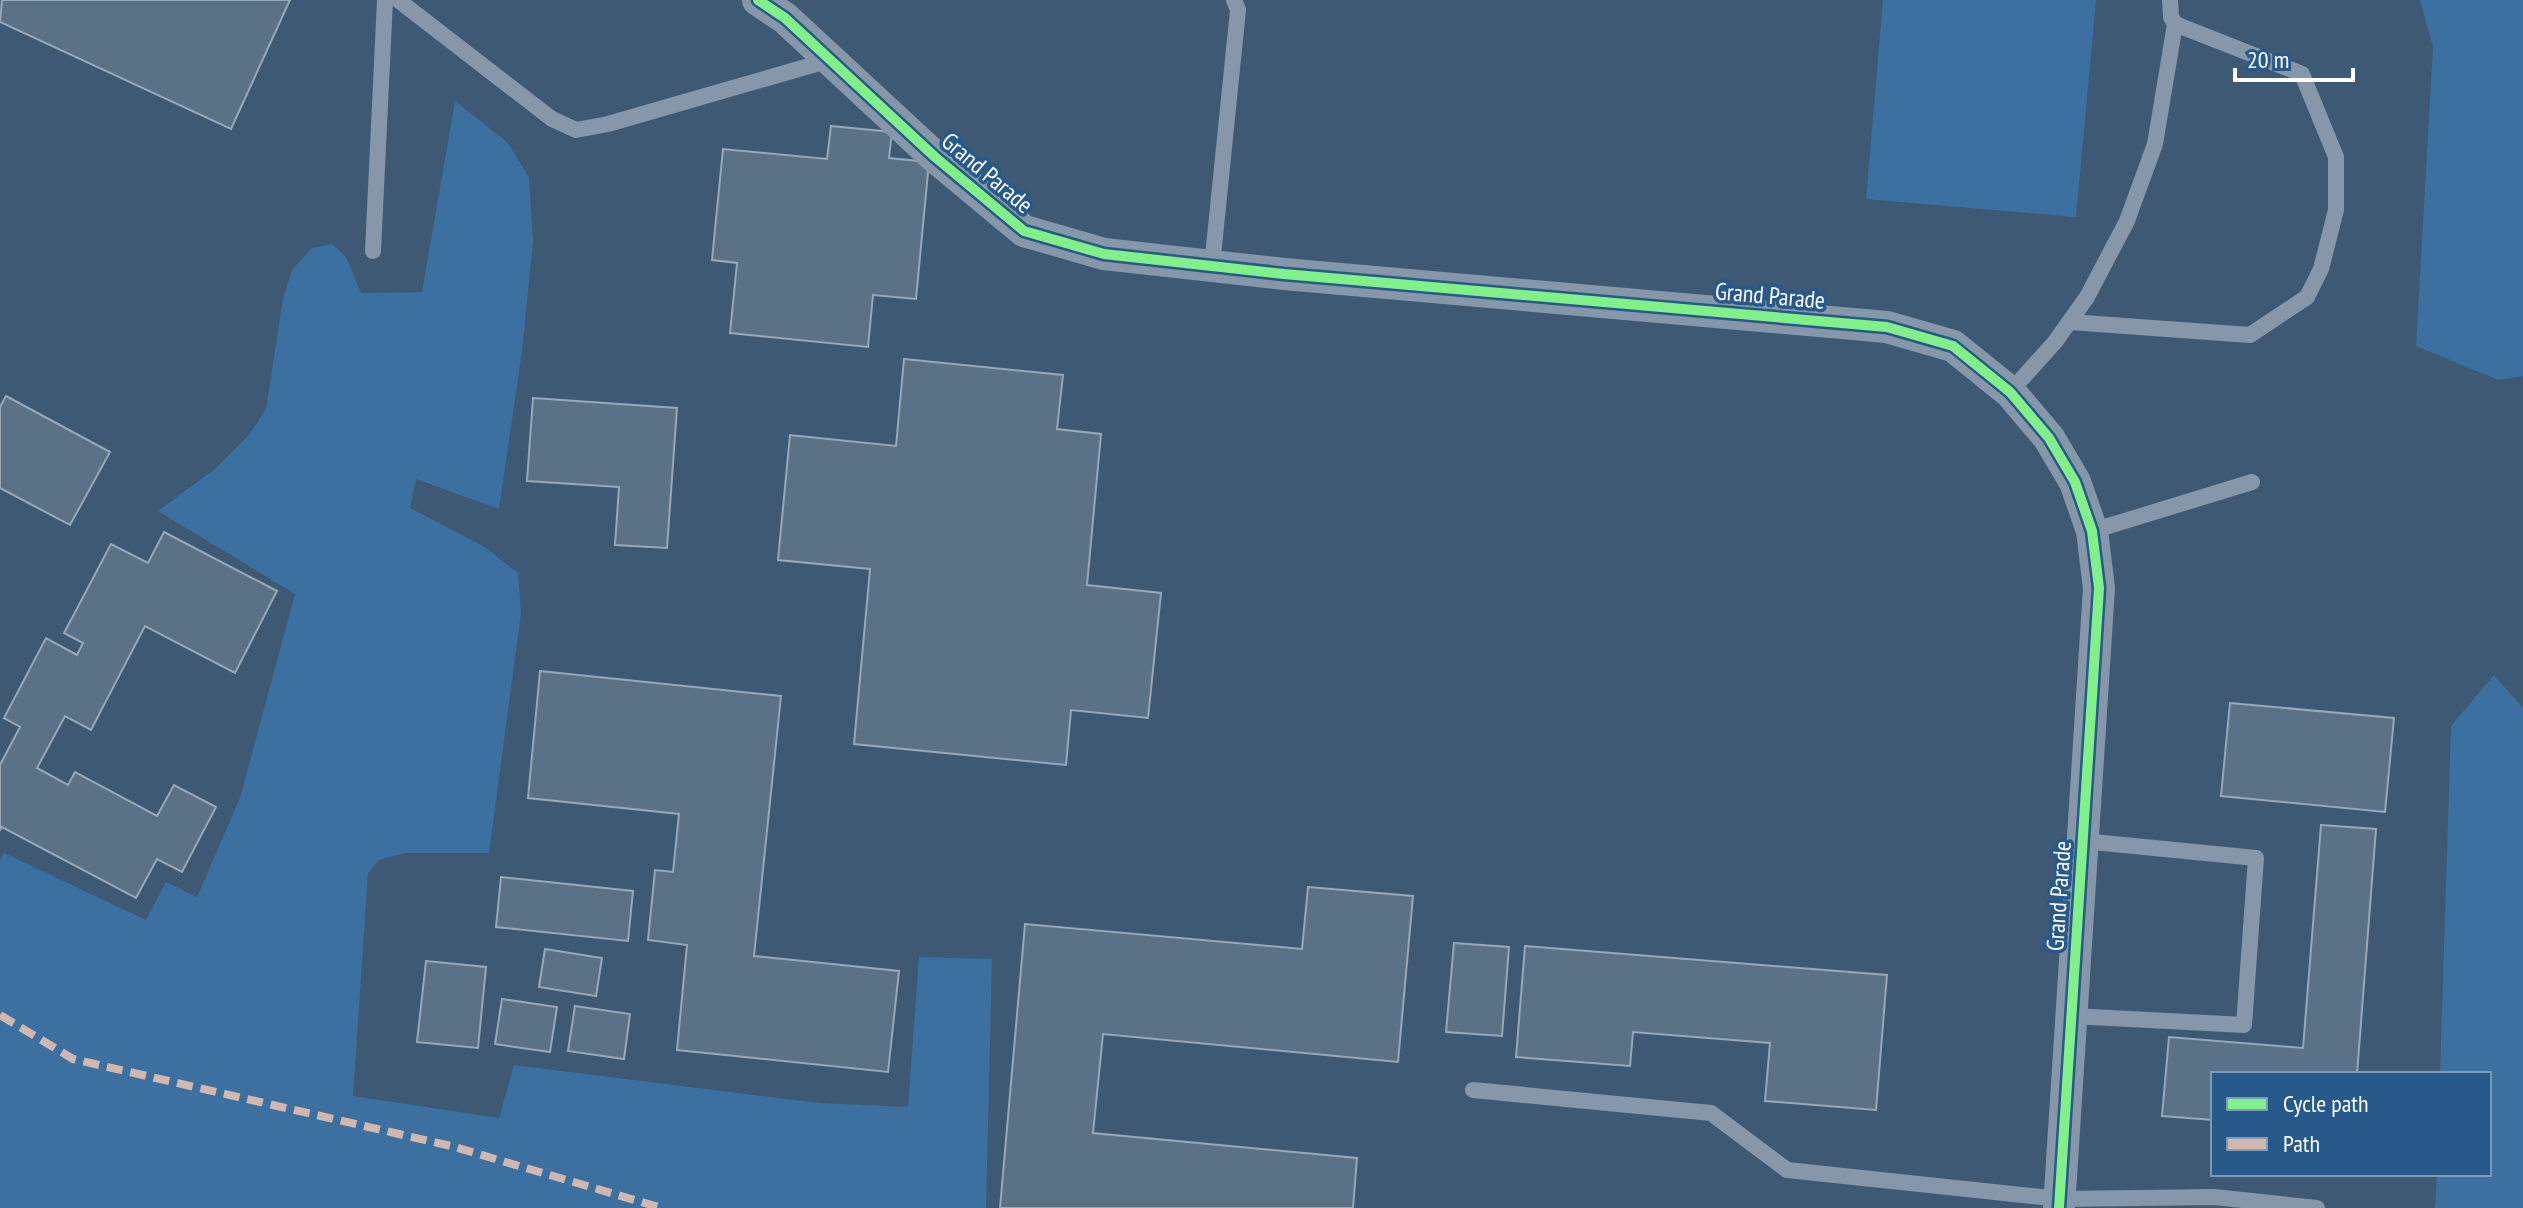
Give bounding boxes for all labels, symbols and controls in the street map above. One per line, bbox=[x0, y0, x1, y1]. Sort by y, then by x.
scale bar bbox=[2235, 32, 2353, 82]
text: 20 m bbox=[2247, 44, 2289, 75]
street label: Grand Parade bbox=[935, 125, 1040, 220]
street label: Grand Parade bbox=[1714, 275, 1826, 316]
street label: Grand Parade bbox=[2039, 840, 2078, 952]
legend bbox=[2211, 1072, 2491, 1176]
text: Cycle path bbox=[2283, 1088, 2369, 1119]
text: Path bbox=[2283, 1128, 2320, 1159]

